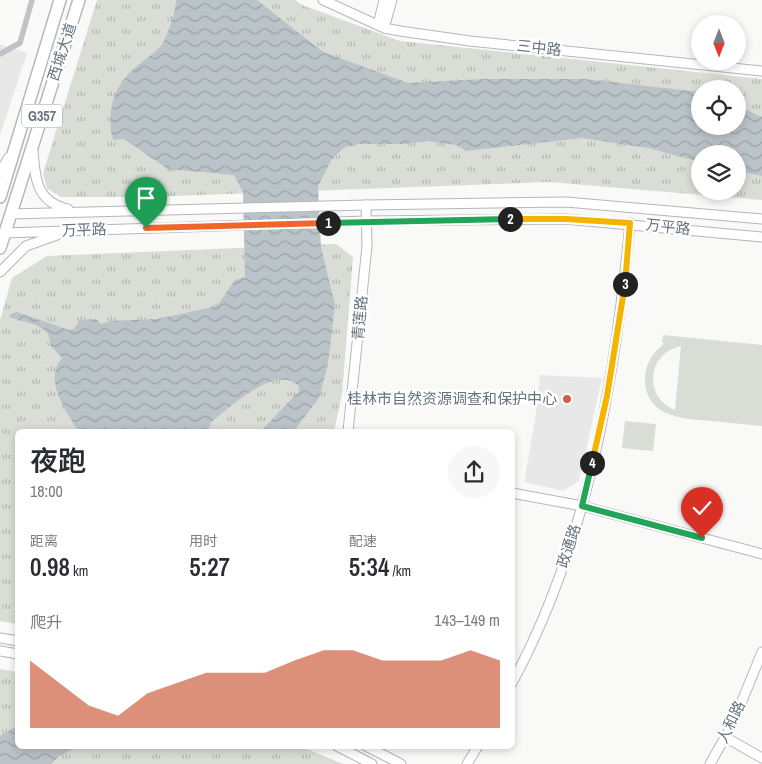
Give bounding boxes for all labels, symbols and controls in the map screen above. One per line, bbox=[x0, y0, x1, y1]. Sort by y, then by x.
north arrow bbox=[691, 15, 746, 70]
map controls bbox=[691, 15, 746, 200]
street label: 西城大道 bbox=[42, 20, 81, 84]
street label: 三中路 bbox=[516, 35, 563, 60]
button: locate bbox=[691, 80, 746, 135]
road number: G357 bbox=[22, 104, 62, 128]
button: layers bbox=[691, 145, 746, 200]
pin bbox=[125, 177, 167, 228]
icon: arrive bbox=[132, 184, 160, 212]
pin: 2 bbox=[498, 206, 522, 232]
pin: 1 bbox=[316, 210, 340, 236]
text: 2 bbox=[507, 210, 514, 228]
text: 1 bbox=[325, 214, 332, 232]
street label: 万平路 bbox=[645, 214, 692, 239]
street label: 万平路 bbox=[61, 218, 107, 241]
pin: 3 bbox=[612, 272, 638, 296]
text: 3 bbox=[622, 275, 629, 293]
street label: 青莲路 bbox=[347, 295, 372, 341]
place label: 桂林市自然资源调查和保护中心 bbox=[347, 388, 557, 409]
marker: 桂林市自然资源调查和保护中心 bbox=[561, 393, 573, 405]
text: 夜跑 bbox=[30, 442, 86, 480]
button: share bbox=[448, 446, 500, 498]
pin: 4 bbox=[580, 450, 604, 476]
text: 4 bbox=[589, 454, 596, 472]
text: 18:00 bbox=[30, 480, 63, 502]
pin bbox=[681, 487, 723, 538]
icon: check bbox=[688, 494, 716, 522]
street label: 政通路 bbox=[552, 521, 585, 570]
text: 距离 bbox=[30, 532, 58, 550]
text: 用时 bbox=[189, 532, 217, 550]
text: 配速 bbox=[349, 532, 377, 550]
text: 0.98 bbox=[30, 550, 70, 584]
text: 5:27 bbox=[189, 550, 230, 584]
text: 5:34 bbox=[349, 550, 389, 584]
text: km bbox=[70, 562, 88, 580]
text: /km bbox=[389, 562, 411, 580]
text: 143–149 m bbox=[434, 609, 500, 631]
text: 爬升 bbox=[30, 611, 62, 633]
street label: 人和路 bbox=[711, 697, 750, 747]

